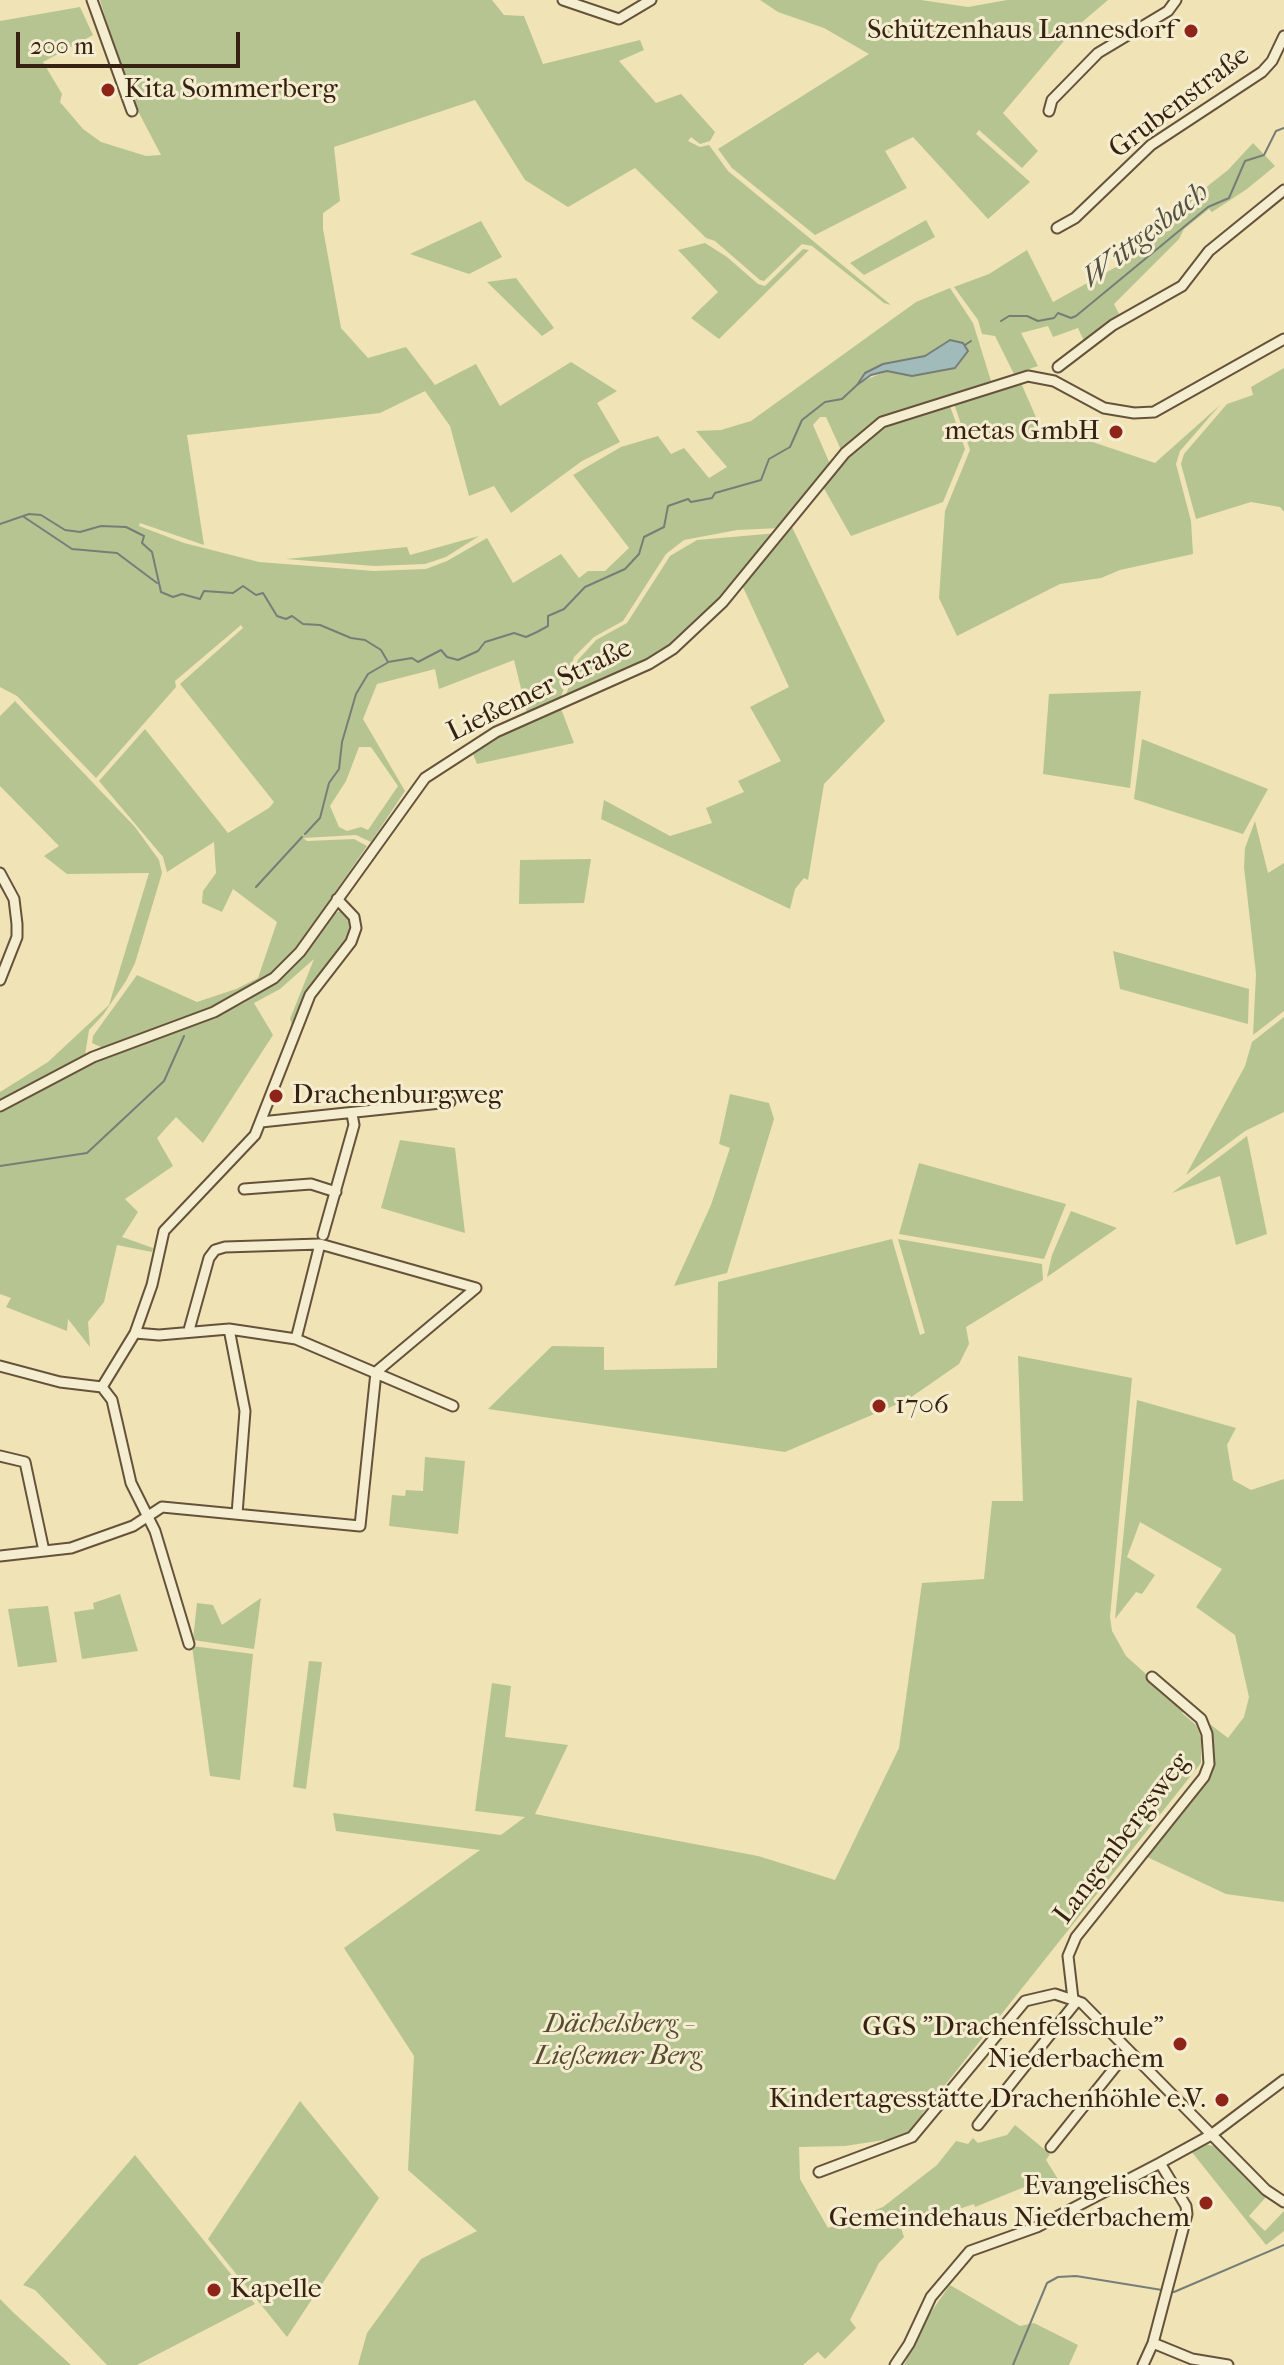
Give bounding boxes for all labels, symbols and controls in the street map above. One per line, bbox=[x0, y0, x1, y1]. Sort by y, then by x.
place label: Schützenhaus Lannesdorf bbox=[867, 14, 1175, 48]
scale bar bbox=[20, 16, 244, 66]
marker: Schützenhaus Lannesdorf bbox=[1182, 22, 1200, 40]
text: 200 m bbox=[30, 32, 94, 60]
street label: Grubenstraße bbox=[1103, 39, 1257, 167]
place label: Kita Sommerberg bbox=[124, 73, 337, 107]
marker: Kita Sommerberg bbox=[99, 81, 117, 99]
water label: Wittgesbach bbox=[1075, 175, 1217, 297]
place label: metas GmbH bbox=[944, 415, 1100, 449]
marker: metas GmbH bbox=[1107, 423, 1125, 441]
street label: Ließemer Straße bbox=[442, 632, 638, 750]
place label: Drachenburgweg bbox=[292, 1079, 503, 1113]
marker: Drachenburgweg bbox=[267, 1087, 285, 1105]
place label: 1706 bbox=[895, 1389, 949, 1423]
marker: 1706 bbox=[870, 1397, 888, 1415]
street label: Langenbergsweg bbox=[1048, 1747, 1198, 1931]
park label: Dächelsberg - Ließemer Berg bbox=[534, 2008, 702, 2074]
place label: GGS "Drachenfelsschule" Niederbachem bbox=[862, 2011, 1164, 2077]
marker: GGS "Drachenfelsschule" Niederbachem bbox=[1171, 2035, 1189, 2053]
place label: Kindertagesstätte Drachenhöhle e.V. bbox=[769, 2083, 1206, 2117]
marker: Kindertagesstätte Drachenhöhle e.V. bbox=[1213, 2091, 1231, 2109]
place label: Evangelisches Gemeindehaus Niederbachem bbox=[829, 2170, 1190, 2236]
marker: Evangelisches Gemeindehaus Niederbachem bbox=[1197, 2194, 1215, 2212]
place label: Kapelle bbox=[230, 2273, 322, 2307]
marker: Kapelle bbox=[205, 2281, 223, 2299]

